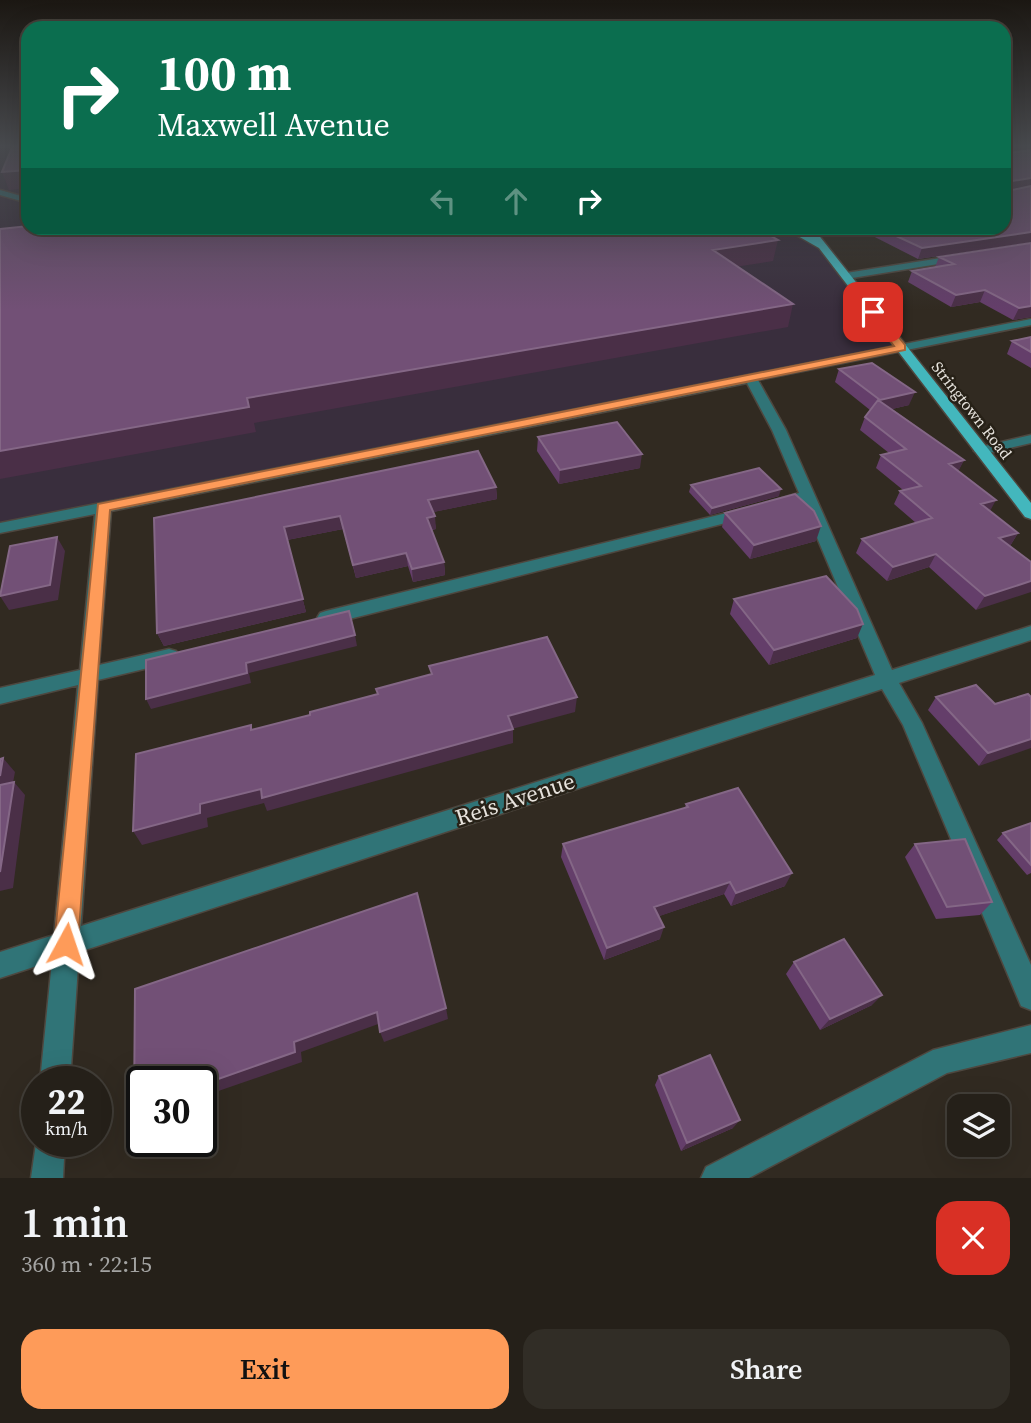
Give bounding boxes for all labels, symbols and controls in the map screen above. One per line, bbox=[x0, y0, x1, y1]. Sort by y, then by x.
text: 100 m bbox=[157, 39, 292, 106]
icon: right bbox=[42, 49, 133, 140]
text: Maxwell Avenue bbox=[157, 103, 390, 147]
icon: left bbox=[424, 182, 462, 220]
icon: ahead bbox=[497, 182, 535, 220]
icon: right bbox=[570, 182, 608, 220]
pin bbox=[843, 282, 903, 342]
icon: arrive bbox=[854, 293, 892, 331]
street label: Stringtown Road bbox=[927, 356, 1017, 464]
street label: Reis Avenue bbox=[451, 765, 579, 833]
position arrow bbox=[29, 907, 103, 981]
speed limit sign: 30 bbox=[126, 1066, 217, 1157]
text: 22 bbox=[48, 1078, 85, 1126]
map controls bbox=[947, 1094, 1010, 1157]
button: layers bbox=[947, 1094, 1010, 1157]
text: km/h bbox=[45, 1116, 88, 1141]
text: 1 min bbox=[21, 1193, 129, 1251]
button: close bbox=[936, 1201, 1010, 1275]
text: 360 m · 22:15 bbox=[21, 1248, 152, 1280]
button: Exit bbox=[21, 1329, 509, 1409]
button: Share bbox=[523, 1329, 1010, 1409]

